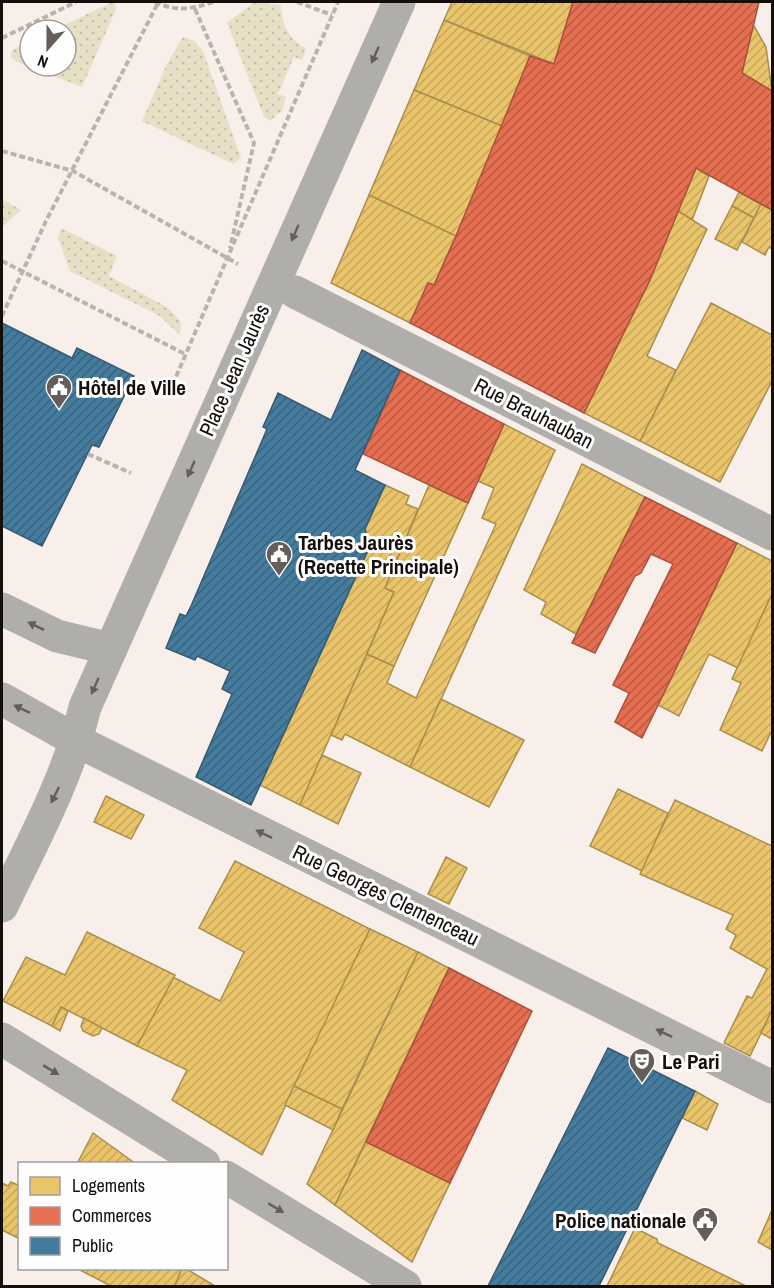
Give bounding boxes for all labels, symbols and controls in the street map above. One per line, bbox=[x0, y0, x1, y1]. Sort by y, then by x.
north arrow bbox=[18, 18, 78, 78]
one-way arrow bbox=[370, 46, 380, 64]
text: N bbox=[34, 50, 51, 74]
one-way arrow bbox=[290, 224, 300, 242]
street label: Place Jean Jaurès bbox=[192, 299, 276, 441]
street label: Rue Brauhauban bbox=[469, 371, 599, 455]
public building icon: Hôtel de Ville bbox=[44, 372, 74, 410]
place label: Hôtel de Ville bbox=[78, 373, 186, 402]
one-way arrow bbox=[186, 460, 196, 478]
place label: Tarbes Jaurès (Recette Principale) bbox=[298, 528, 459, 581]
public building icon: Tarbes Jaurès (Recette Principale) bbox=[264, 539, 294, 577]
one-way arrow bbox=[27, 621, 44, 631]
one-way arrow bbox=[90, 677, 100, 695]
one-way arrow bbox=[13, 704, 30, 713]
one-way arrow bbox=[51, 787, 60, 804]
one-way arrow bbox=[255, 829, 272, 838]
street label: Rue Georges Clemenceau bbox=[288, 837, 484, 953]
one-way arrow bbox=[655, 1028, 672, 1038]
theatre icon: Le Pari bbox=[627, 1046, 657, 1084]
place label: Le Pari bbox=[662, 1047, 719, 1076]
one-way arrow bbox=[43, 1064, 59, 1075]
legend bbox=[18, 1162, 228, 1270]
text: Logements bbox=[72, 1173, 145, 1198]
one-way arrow bbox=[268, 1202, 284, 1213]
text: Commerces bbox=[72, 1203, 152, 1228]
public building icon: Police nationale bbox=[690, 1205, 720, 1243]
place label: Police nationale bbox=[555, 1206, 686, 1235]
text: Public bbox=[72, 1233, 113, 1258]

